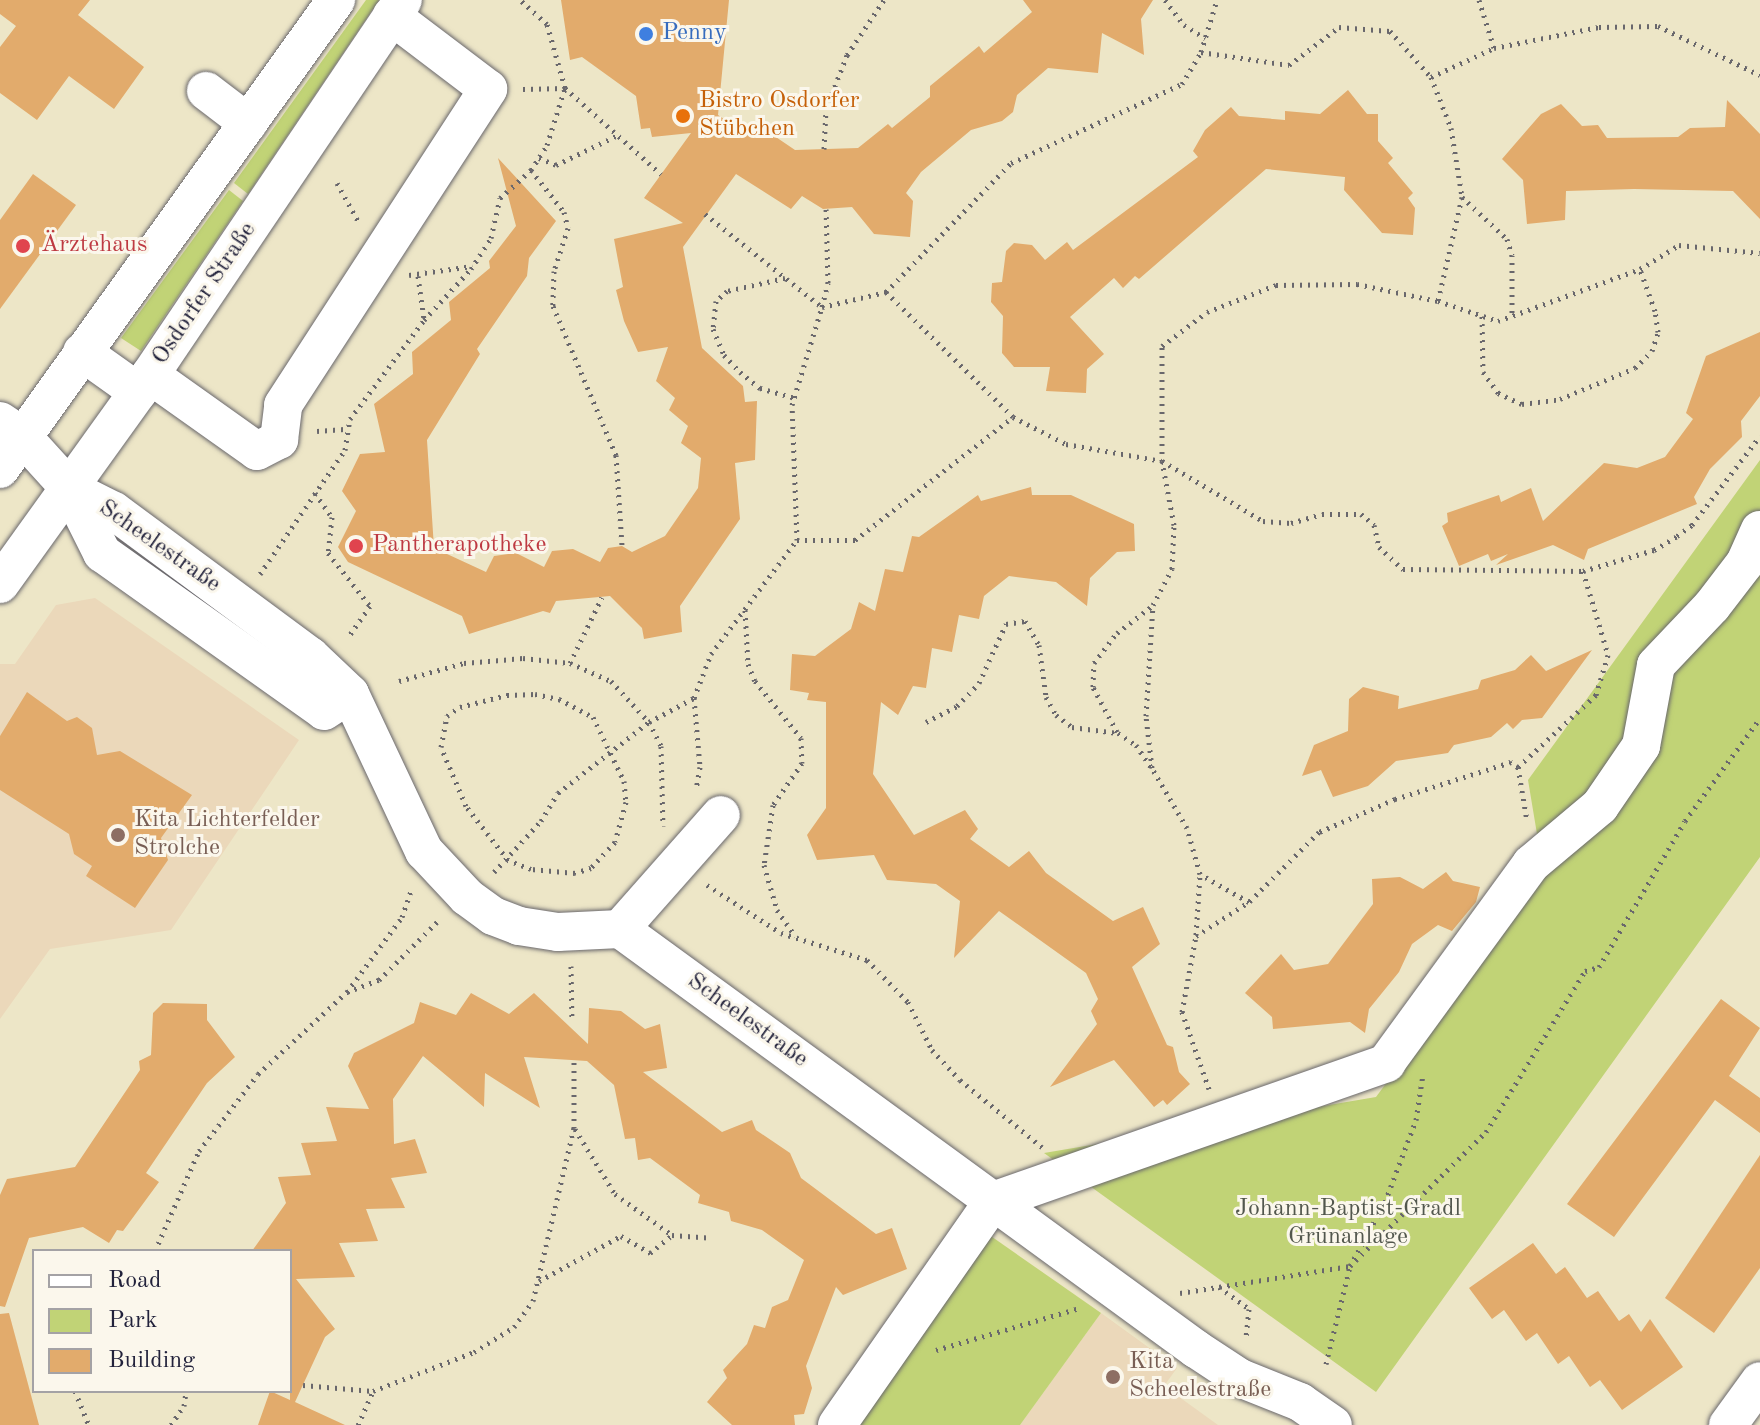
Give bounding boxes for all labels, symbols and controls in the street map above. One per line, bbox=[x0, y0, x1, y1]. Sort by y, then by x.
place label: Penny bbox=[662, 20, 727, 48]
marker: Penny bbox=[637, 25, 655, 43]
place label: Bistro Osdorfer Stübchen bbox=[699, 88, 860, 144]
marker: Bistro Osdorfer Stübchen bbox=[674, 107, 692, 125]
street label: Osdorfer Straße bbox=[147, 217, 263, 371]
place label: Ärztehaus bbox=[41, 232, 147, 260]
marker: Ärztehaus bbox=[12, 235, 34, 257]
street label: Scheelestraße bbox=[93, 494, 225, 600]
place label: Pantherapotheke bbox=[372, 532, 547, 560]
marker: Pantherapotheke bbox=[347, 537, 365, 555]
place label: Kita Lichterfelder Strolche bbox=[134, 807, 320, 863]
marker: Kita Lichterfelder Strolche bbox=[109, 826, 127, 844]
street label: Scheelestraße bbox=[681, 968, 813, 1074]
park label: Johann-Baptist-Gradl Grünanlage bbox=[1235, 1196, 1461, 1252]
legend bbox=[32, 1249, 292, 1393]
text: Road bbox=[108, 1269, 161, 1293]
text: Park bbox=[108, 1309, 157, 1333]
text: Building bbox=[108, 1349, 195, 1373]
place label: Kita Scheelestraße bbox=[1129, 1349, 1271, 1405]
marker: Kita Scheelestraße bbox=[1104, 1368, 1122, 1386]

